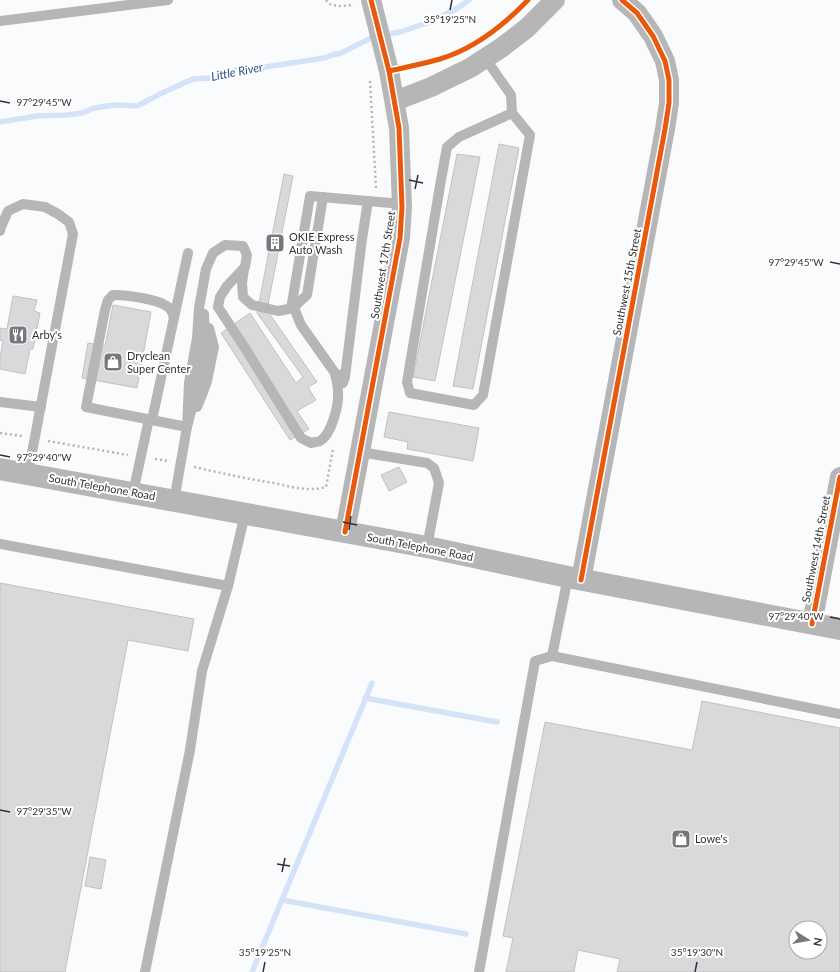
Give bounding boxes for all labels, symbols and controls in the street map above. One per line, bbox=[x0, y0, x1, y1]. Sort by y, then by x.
text: 35°19'25"N bbox=[424, 13, 476, 25]
water label: Little River bbox=[210, 59, 265, 84]
text: 97°29'45"W bbox=[16, 96, 72, 108]
street label: Southwest 17th Street bbox=[368, 210, 397, 320]
street label: Southwest 15th Street bbox=[610, 227, 643, 337]
place label: OKIE Express Auto Wash bbox=[289, 230, 355, 256]
building icon: OKIE Express Auto Wash bbox=[264, 232, 286, 254]
text: 97°29'45"W bbox=[768, 256, 824, 268]
restaurant icon: Arby's bbox=[7, 324, 29, 346]
place label: Arby's bbox=[32, 328, 62, 341]
place label: Dryclean Super Center bbox=[127, 349, 190, 375]
shop icon: Dryclean Super Center bbox=[102, 351, 124, 373]
text: 97°29'40"W bbox=[16, 451, 72, 463]
street label: South Telephone Road bbox=[48, 471, 156, 502]
street label: Southwest 14th Street bbox=[799, 494, 832, 604]
street label: South Telephone Road bbox=[366, 530, 474, 563]
text: 97°29'40"W bbox=[768, 610, 824, 622]
text: 97°29'35"W bbox=[16, 805, 72, 817]
shop icon: Lowe's bbox=[670, 828, 692, 850]
place label: Lowe's bbox=[695, 832, 728, 845]
north arrow bbox=[788, 920, 828, 960]
text: N bbox=[811, 937, 825, 947]
text: 35°19'25"N bbox=[239, 946, 291, 958]
text: 35°19'30"N bbox=[671, 946, 723, 958]

